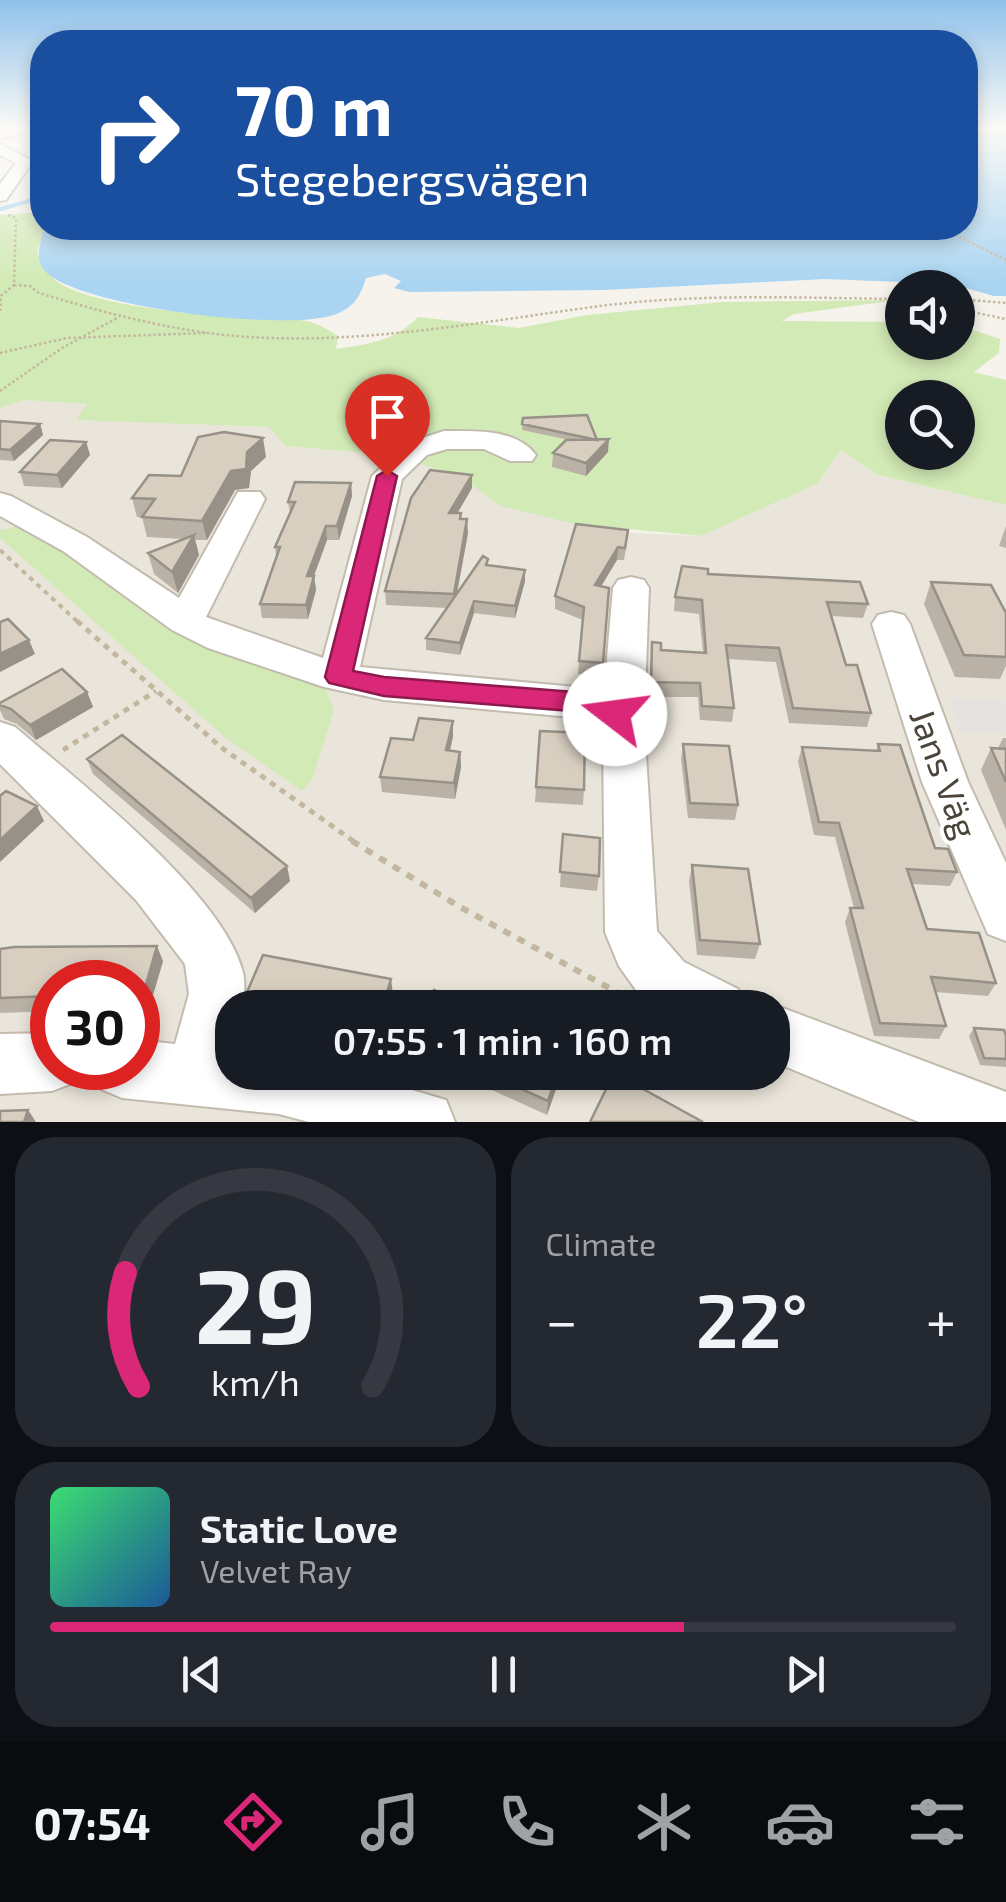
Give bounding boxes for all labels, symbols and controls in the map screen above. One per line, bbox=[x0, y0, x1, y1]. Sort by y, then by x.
text: 70 m bbox=[235, 66, 393, 150]
icon: right bbox=[70, 70, 200, 200]
text: Stegebergsvägen bbox=[235, 151, 589, 205]
map controls bbox=[885, 270, 975, 470]
button: sound bbox=[885, 270, 975, 360]
pin bbox=[345, 374, 430, 477]
button: search bbox=[885, 380, 975, 470]
icon: arrive bbox=[360, 389, 415, 444]
position arrow bbox=[563, 662, 667, 766]
street label: Jans Väg bbox=[902, 702, 988, 844]
speed limit sign: 30 bbox=[30, 960, 160, 1090]
text: 07:55 · 1 min · 160 m bbox=[333, 1017, 672, 1063]
text: Climate bbox=[546, 1224, 656, 1262]
text: 29 bbox=[194, 1240, 316, 1365]
text: 22° bbox=[696, 1273, 808, 1363]
text: − bbox=[546, 1286, 578, 1352]
text: + bbox=[926, 1286, 956, 1352]
text: km/h bbox=[211, 1360, 300, 1403]
text: Static Love bbox=[200, 1505, 398, 1551]
text: Velvet Ray bbox=[200, 1551, 352, 1589]
icon: previous bbox=[174, 1647, 229, 1702]
icon: pause bbox=[476, 1647, 531, 1702]
icon: next bbox=[778, 1647, 833, 1702]
icon: directions bbox=[218, 1787, 288, 1857]
icon: music bbox=[355, 1787, 425, 1857]
icon: phone bbox=[492, 1787, 562, 1857]
icon: climate bbox=[629, 1787, 699, 1857]
icon: car bbox=[765, 1787, 835, 1857]
icon: filters bbox=[902, 1787, 972, 1857]
text: 07:54 bbox=[33, 1795, 151, 1849]

